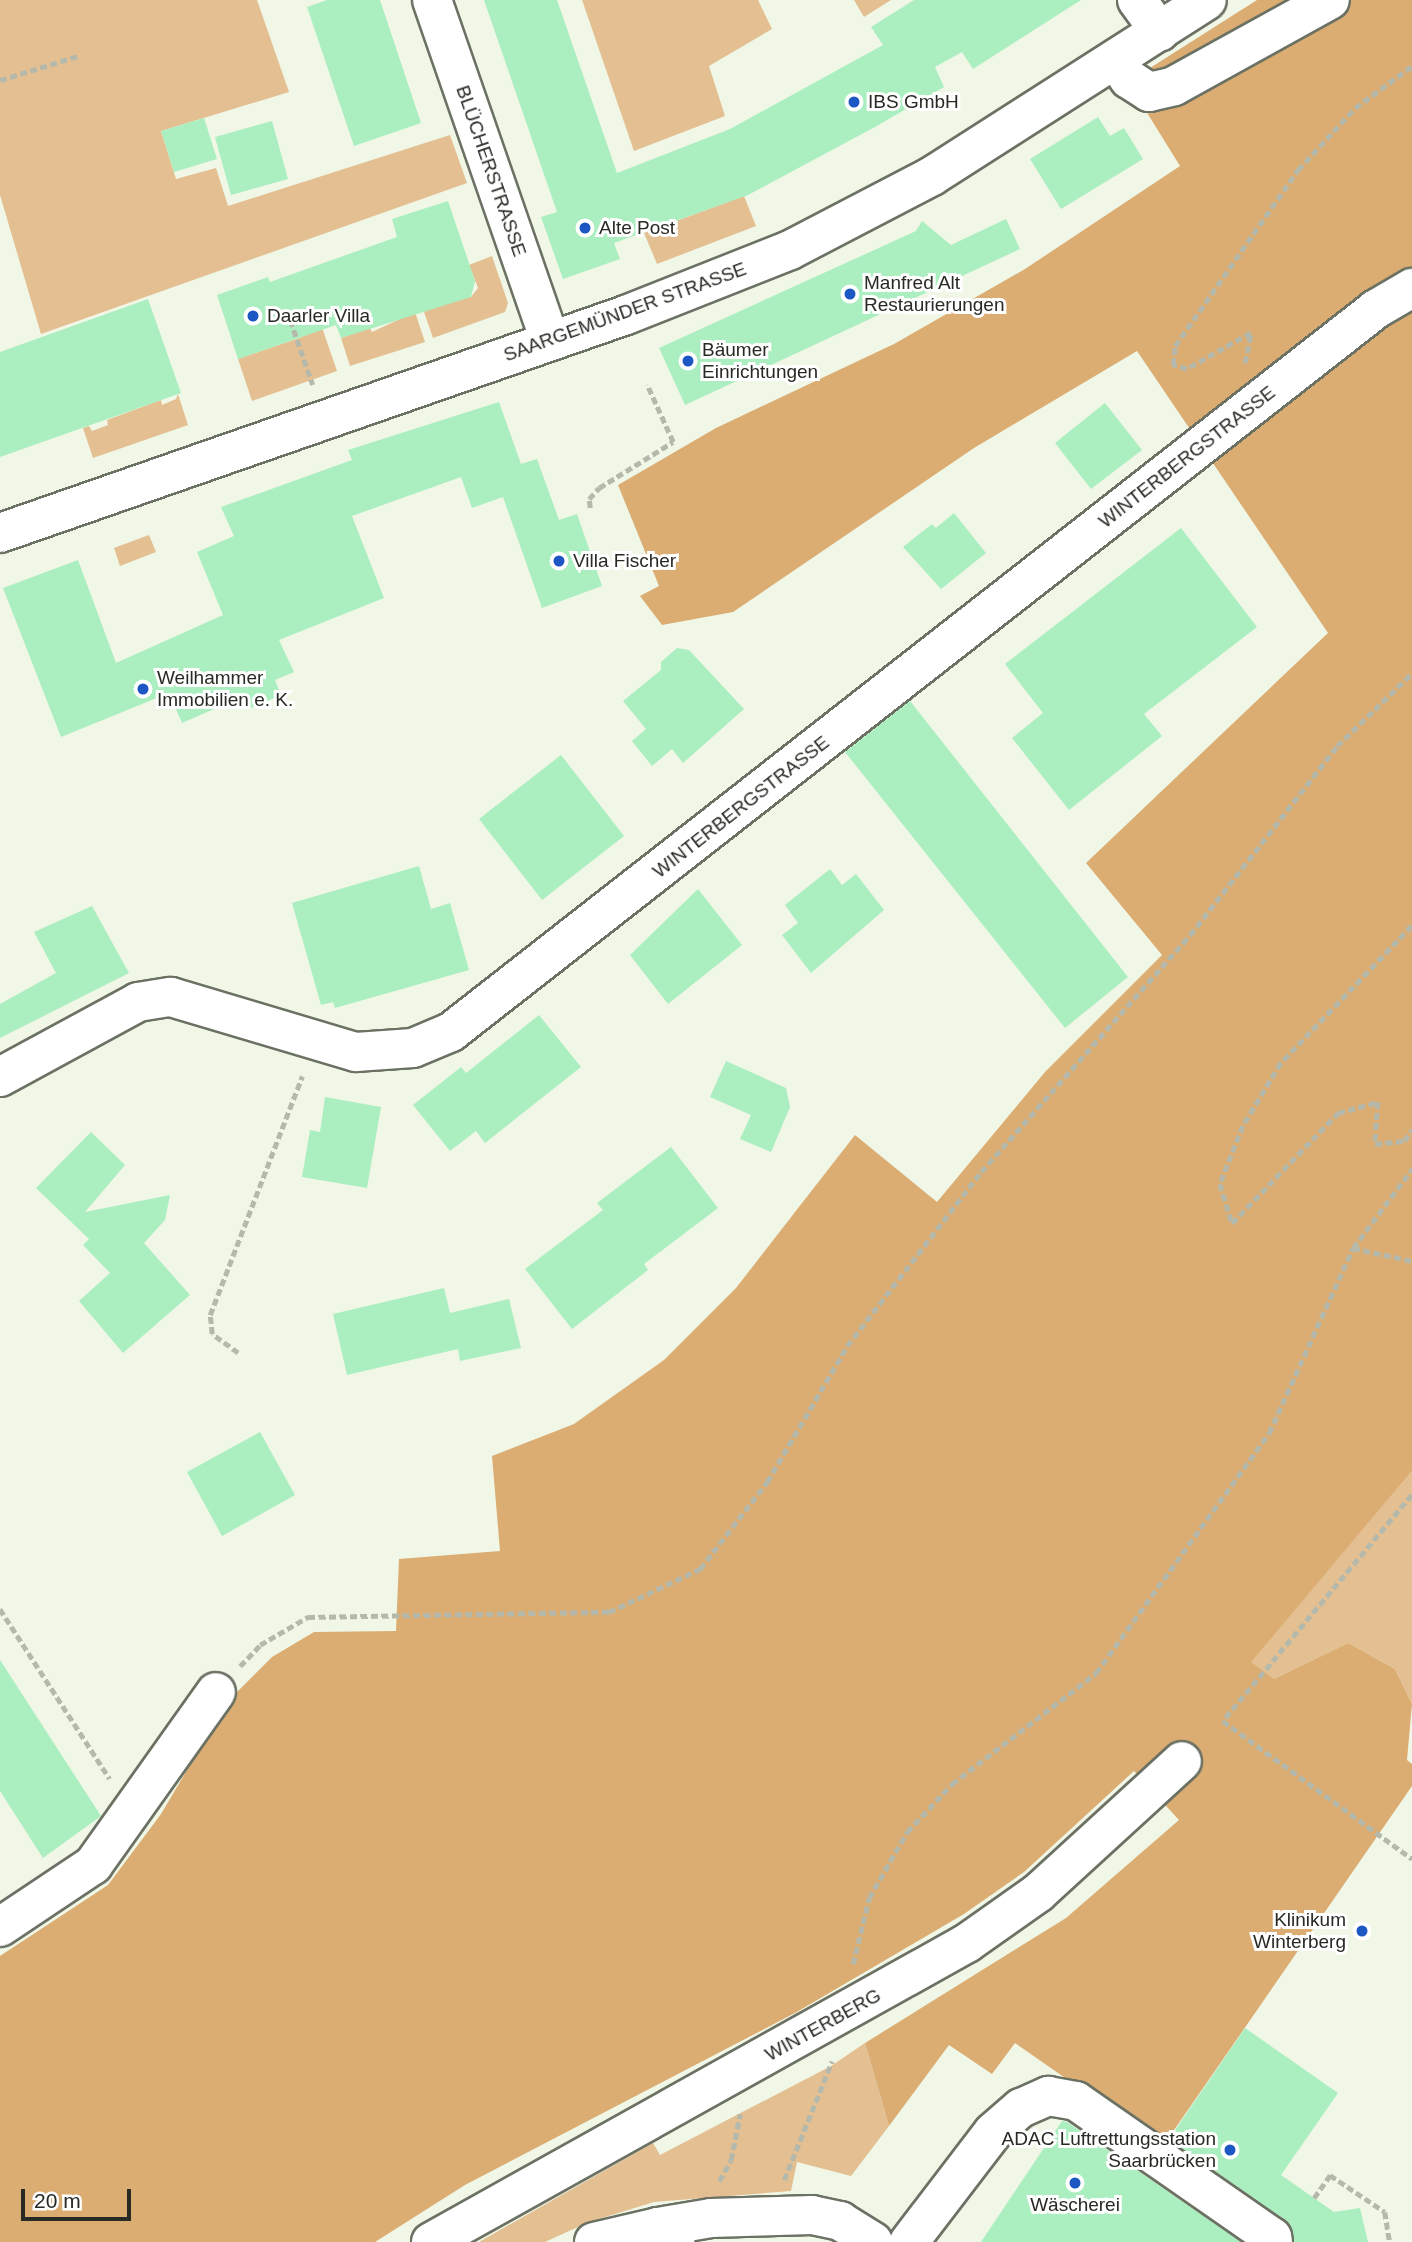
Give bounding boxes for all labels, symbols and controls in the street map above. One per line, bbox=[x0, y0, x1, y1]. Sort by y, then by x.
street label: BLÜCHERSTRASSE bbox=[451, 82, 531, 260]
place label: IBS GmbH bbox=[868, 91, 959, 113]
marker: IBS GmbH bbox=[846, 94, 862, 110]
place label: Alte Post bbox=[599, 217, 675, 239]
marker: Alte Post bbox=[577, 220, 593, 236]
street label: SAARGEMÜNDER STRASSE bbox=[501, 257, 749, 367]
place label: Manfred Alt Restaurierungen bbox=[864, 272, 1004, 316]
marker: Manfred Alt Restaurierungen bbox=[842, 286, 858, 302]
place label: Daarler Villa bbox=[267, 305, 370, 327]
marker: Daarler Villa bbox=[245, 308, 261, 324]
place label: Bäumer Einrichtungen bbox=[702, 339, 818, 383]
marker: Bäumer Einrichtungen bbox=[680, 353, 696, 369]
street label: WINTERBERGSTRASSE bbox=[1094, 381, 1280, 533]
place label: Villa Fischer bbox=[573, 550, 676, 572]
marker: Villa Fischer bbox=[551, 553, 567, 569]
place label: Weilhammer Immobilien e. K. bbox=[157, 667, 293, 711]
marker: Weilhammer Immobilien e. K. bbox=[135, 681, 151, 697]
street label: WINTERBERGSTRASSE bbox=[648, 731, 834, 883]
place label: Klinikum Winterberg bbox=[1253, 1909, 1346, 1953]
marker: Klinikum Winterberg bbox=[1352, 1921, 1372, 1941]
street label: WINTERBERG bbox=[761, 1984, 885, 2066]
place label: ADAC Luftrettungsstation Saarbrücken bbox=[1002, 2128, 1216, 2172]
marker: ADAC Luftrettungsstation Saarbrücken bbox=[1222, 2142, 1238, 2158]
marker: Wäscherei bbox=[1067, 2175, 1083, 2191]
scale bar bbox=[24, 2176, 135, 2220]
text: 20 m bbox=[34, 2189, 81, 2212]
place label: Wäscherei bbox=[1030, 2194, 1120, 2216]

